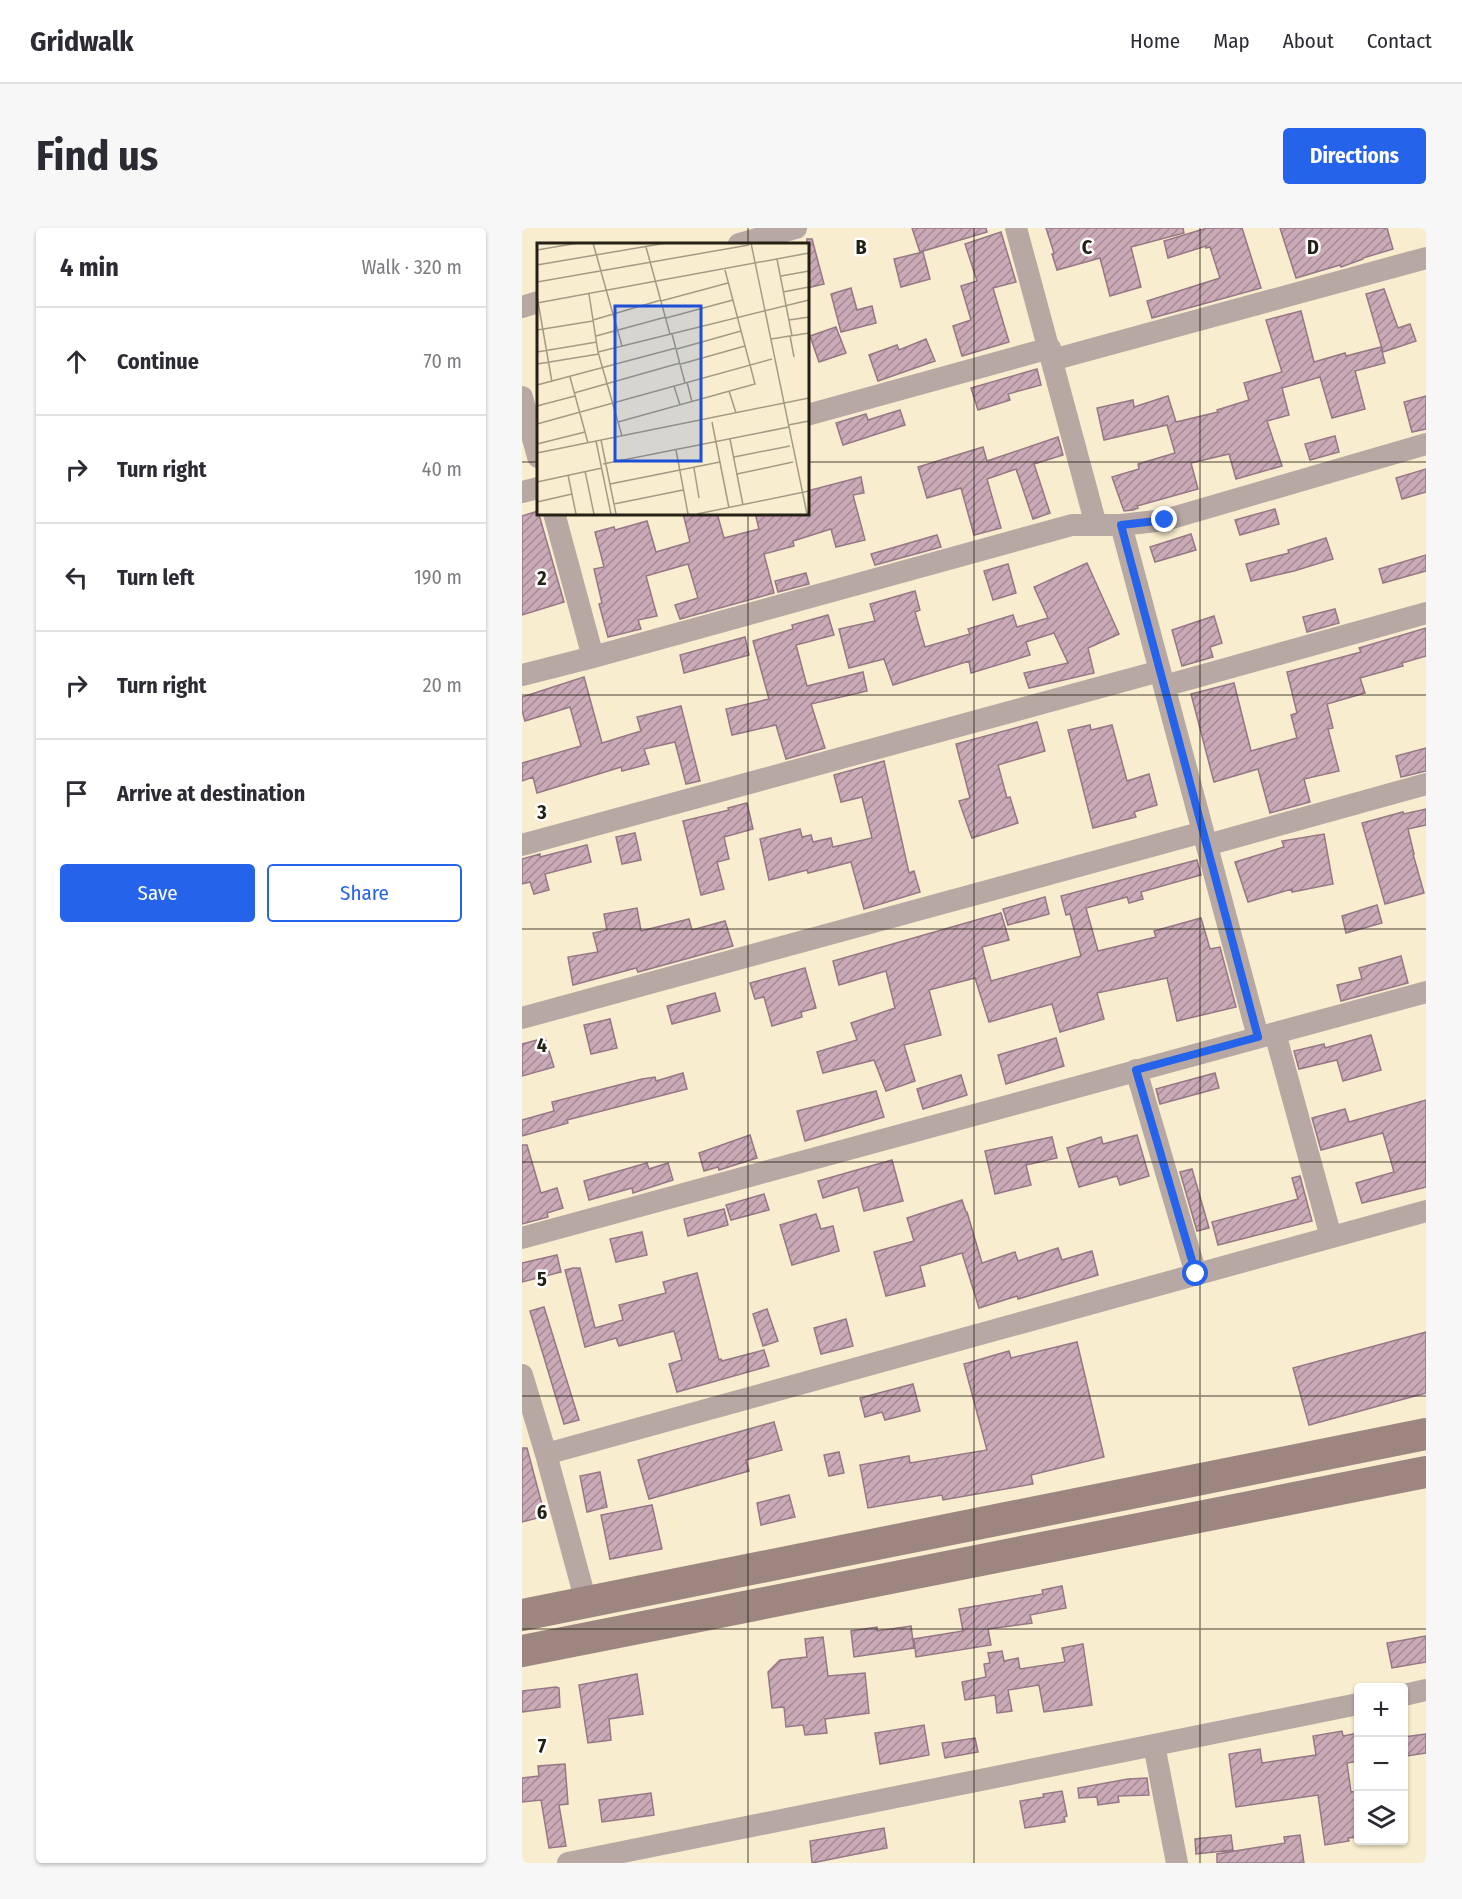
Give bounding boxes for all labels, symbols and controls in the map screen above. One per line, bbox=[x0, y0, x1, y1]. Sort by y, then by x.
text: Gridwalk bbox=[30, 25, 134, 58]
text: Home bbox=[1130, 28, 1180, 54]
text: Map bbox=[1213, 28, 1250, 54]
text: About bbox=[1283, 28, 1334, 54]
text: Contact bbox=[1367, 28, 1432, 54]
button: Directions bbox=[1283, 128, 1426, 184]
text: Find us bbox=[36, 131, 158, 181]
text: B bbox=[855, 235, 867, 259]
text: C bbox=[1082, 235, 1093, 259]
text: D bbox=[1307, 235, 1319, 259]
inset map bbox=[537, 243, 808, 514]
text: 4 min bbox=[60, 252, 119, 283]
text: Walk · 320 m bbox=[362, 255, 462, 279]
icon: ahead bbox=[60, 345, 93, 378]
text: Continue bbox=[117, 348, 199, 375]
text: 70 m bbox=[424, 349, 462, 373]
icon: right bbox=[60, 453, 93, 486]
text: Turn right bbox=[117, 456, 206, 483]
text: 40 m bbox=[422, 457, 462, 481]
route end bbox=[1151, 506, 1177, 532]
icon: left bbox=[60, 561, 93, 594]
text: Turn left bbox=[117, 564, 195, 591]
text: 190 m bbox=[414, 565, 462, 589]
text: 2 bbox=[536, 566, 547, 590]
icon: right bbox=[60, 669, 93, 702]
text: Turn right bbox=[117, 672, 206, 699]
text: 20 m bbox=[423, 673, 462, 697]
icon: arrive bbox=[60, 777, 93, 810]
text: Arrive at destination bbox=[117, 780, 305, 807]
text: 3 bbox=[536, 800, 547, 824]
button: Save bbox=[60, 864, 255, 922]
button: Share bbox=[267, 864, 462, 922]
text: 4 bbox=[537, 1033, 547, 1057]
route start bbox=[1182, 1260, 1208, 1286]
text: 5 bbox=[537, 1267, 547, 1291]
text: 6 bbox=[537, 1500, 547, 1524]
map controls bbox=[1354, 1683, 1408, 1845]
button: + bbox=[1354, 1683, 1408, 1737]
text: 7 bbox=[538, 1734, 547, 1758]
button: − bbox=[1354, 1737, 1408, 1791]
button: layers bbox=[1354, 1791, 1408, 1845]

